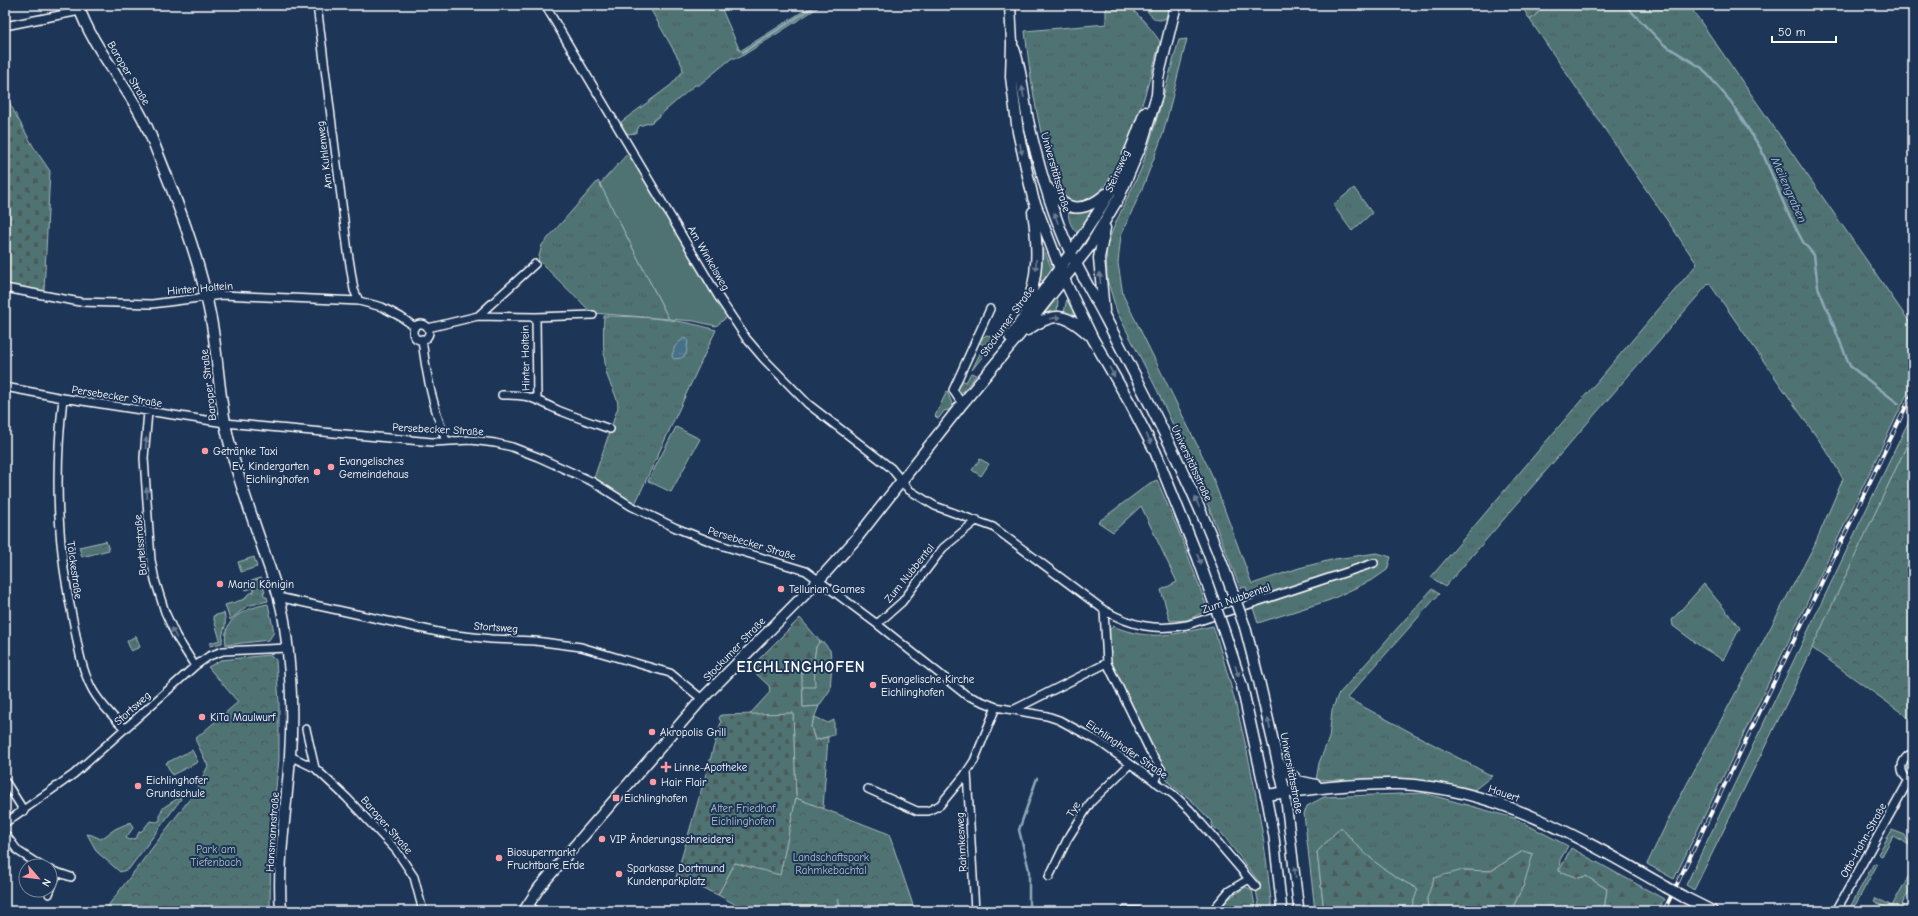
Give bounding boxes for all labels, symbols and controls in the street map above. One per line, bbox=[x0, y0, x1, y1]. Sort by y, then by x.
scale bar bbox=[1772, 18, 1836, 44]
text: 50 m bbox=[1778, 25, 1806, 39]
street label: Baroper Straße bbox=[104, 39, 153, 108]
one-way arrow bbox=[1020, 86, 1026, 99]
street label: Am Kuhlenweg bbox=[314, 120, 335, 190]
street label: Universitätsstraße bbox=[1038, 131, 1073, 214]
one-way arrow bbox=[1019, 143, 1025, 155]
street label: Steinsweg bbox=[1102, 148, 1133, 195]
water label: Meilengraben bbox=[1768, 154, 1810, 225]
one-way arrow bbox=[1053, 211, 1059, 223]
street label: Am Winkelsweg bbox=[685, 224, 732, 293]
one-way arrow bbox=[1033, 259, 1039, 272]
one-way arrow bbox=[1097, 272, 1103, 284]
street label: Hinter Holtein bbox=[167, 279, 233, 298]
street label: Stockumer Straße bbox=[977, 283, 1038, 359]
one-way arrow bbox=[1048, 315, 1061, 321]
street label: Hinter Holtein bbox=[518, 325, 533, 391]
street label: Baroper Straße bbox=[198, 348, 219, 422]
one-way arrow bbox=[1108, 366, 1115, 378]
street label: Persebecker Straße bbox=[71, 383, 164, 410]
street label: Persebecker Straße bbox=[392, 421, 484, 438]
street label: Universitätsstraße bbox=[1168, 423, 1215, 504]
one-way arrow bbox=[1145, 434, 1152, 445]
one-way arrow bbox=[142, 437, 149, 449]
place label: Getränke Taxi bbox=[213, 445, 278, 458]
marker: Getränke Taxi bbox=[200, 446, 210, 456]
place label: Evangelisches Gemeindehaus bbox=[339, 455, 409, 481]
place label: Ev. Kindergarten Eichlinghofen bbox=[232, 460, 309, 486]
marker: Evangelisches Gemeindehaus bbox=[326, 462, 336, 472]
marker: Ev. Kindergarten Eichlinghofen bbox=[312, 467, 322, 477]
one-way arrow bbox=[143, 487, 150, 499]
one-way arrow bbox=[1194, 496, 1200, 508]
street label: Bartelsstraße bbox=[131, 514, 150, 576]
street label: Persebecker Straße bbox=[706, 524, 798, 563]
street label: Tölckestraße bbox=[64, 540, 85, 600]
street label: Zum Nubbental bbox=[882, 541, 937, 605]
one-way arrow bbox=[1196, 554, 1202, 566]
place label: Maria Königin bbox=[228, 578, 294, 591]
marker: Maria Königin bbox=[215, 579, 225, 589]
street label: Zum Nubbental bbox=[1200, 581, 1272, 616]
place label: Tellurian Games bbox=[789, 583, 865, 596]
marker: Tellurian Games bbox=[776, 584, 786, 594]
street label: Stockumer Straße bbox=[701, 614, 769, 684]
street label: Stortsweg bbox=[473, 619, 519, 636]
one-way arrow bbox=[171, 627, 178, 639]
district label: EICHLINGHOFEN bbox=[736, 658, 866, 676]
one-way arrow bbox=[1234, 665, 1240, 677]
place label: Evangelische Kirche Eichlinghofen bbox=[881, 673, 975, 699]
marker: Evangelische Kirche Eichlinghofen bbox=[868, 680, 878, 690]
street label: Stortsweg bbox=[111, 689, 153, 728]
place label: KiTa Maulwurf bbox=[210, 711, 276, 724]
marker: KiTa Maulwurf bbox=[197, 712, 207, 722]
street label: Eichlinghofer Straße bbox=[1083, 717, 1170, 782]
one-way arrow bbox=[1266, 718, 1272, 731]
place label: Akropolis Grill bbox=[660, 726, 726, 739]
marker: Akropolis Grill bbox=[647, 727, 657, 737]
street label: Universitätsstraße bbox=[1277, 731, 1306, 815]
place label: Linne-Apotheke bbox=[674, 761, 748, 774]
marker: Linne-Apotheke bbox=[661, 762, 671, 772]
place label: Eichlinghofer Grundschule bbox=[146, 774, 208, 800]
place label: Hair Flair bbox=[661, 776, 707, 789]
marker: Hair Flair bbox=[648, 777, 658, 787]
marker: Eichlinghofer Grundschule bbox=[133, 781, 143, 791]
street label: Hauert bbox=[1486, 782, 1522, 805]
street label: Hansmannstraße bbox=[263, 791, 282, 872]
place label: Eichlinghofen bbox=[624, 792, 687, 805]
marker: Eichlinghofen bbox=[611, 793, 621, 803]
street label: Baroper Straße bbox=[358, 794, 416, 857]
street label: Tye bbox=[1064, 799, 1083, 820]
street label: Otto-Hahn-Straße bbox=[1837, 800, 1890, 880]
park label: Alter Friedhof Eichlinghofen bbox=[711, 802, 776, 828]
street label: Rahmkesweg bbox=[953, 812, 970, 872]
place label: VIP Änderungsschneiderei bbox=[610, 833, 734, 846]
marker: VIP Änderungsschneiderei bbox=[597, 834, 607, 844]
park label: Park am Tiefenbach bbox=[191, 843, 242, 869]
place label: Biosupermarkt Fruchtbare Erde bbox=[507, 846, 585, 872]
park label: Landschaftspark Rahmkebachtal bbox=[793, 851, 870, 877]
marker: Biosupermarkt Fruchtbare Erde bbox=[494, 853, 504, 863]
north arrow bbox=[18, 858, 58, 898]
place label: Sparkasse Dortmund Kundenparkplatz bbox=[627, 862, 725, 888]
one-way arrow bbox=[1292, 866, 1298, 878]
marker: Sparkasse Dortmund Kundenparkplatz bbox=[614, 869, 624, 879]
text: N bbox=[39, 876, 54, 889]

